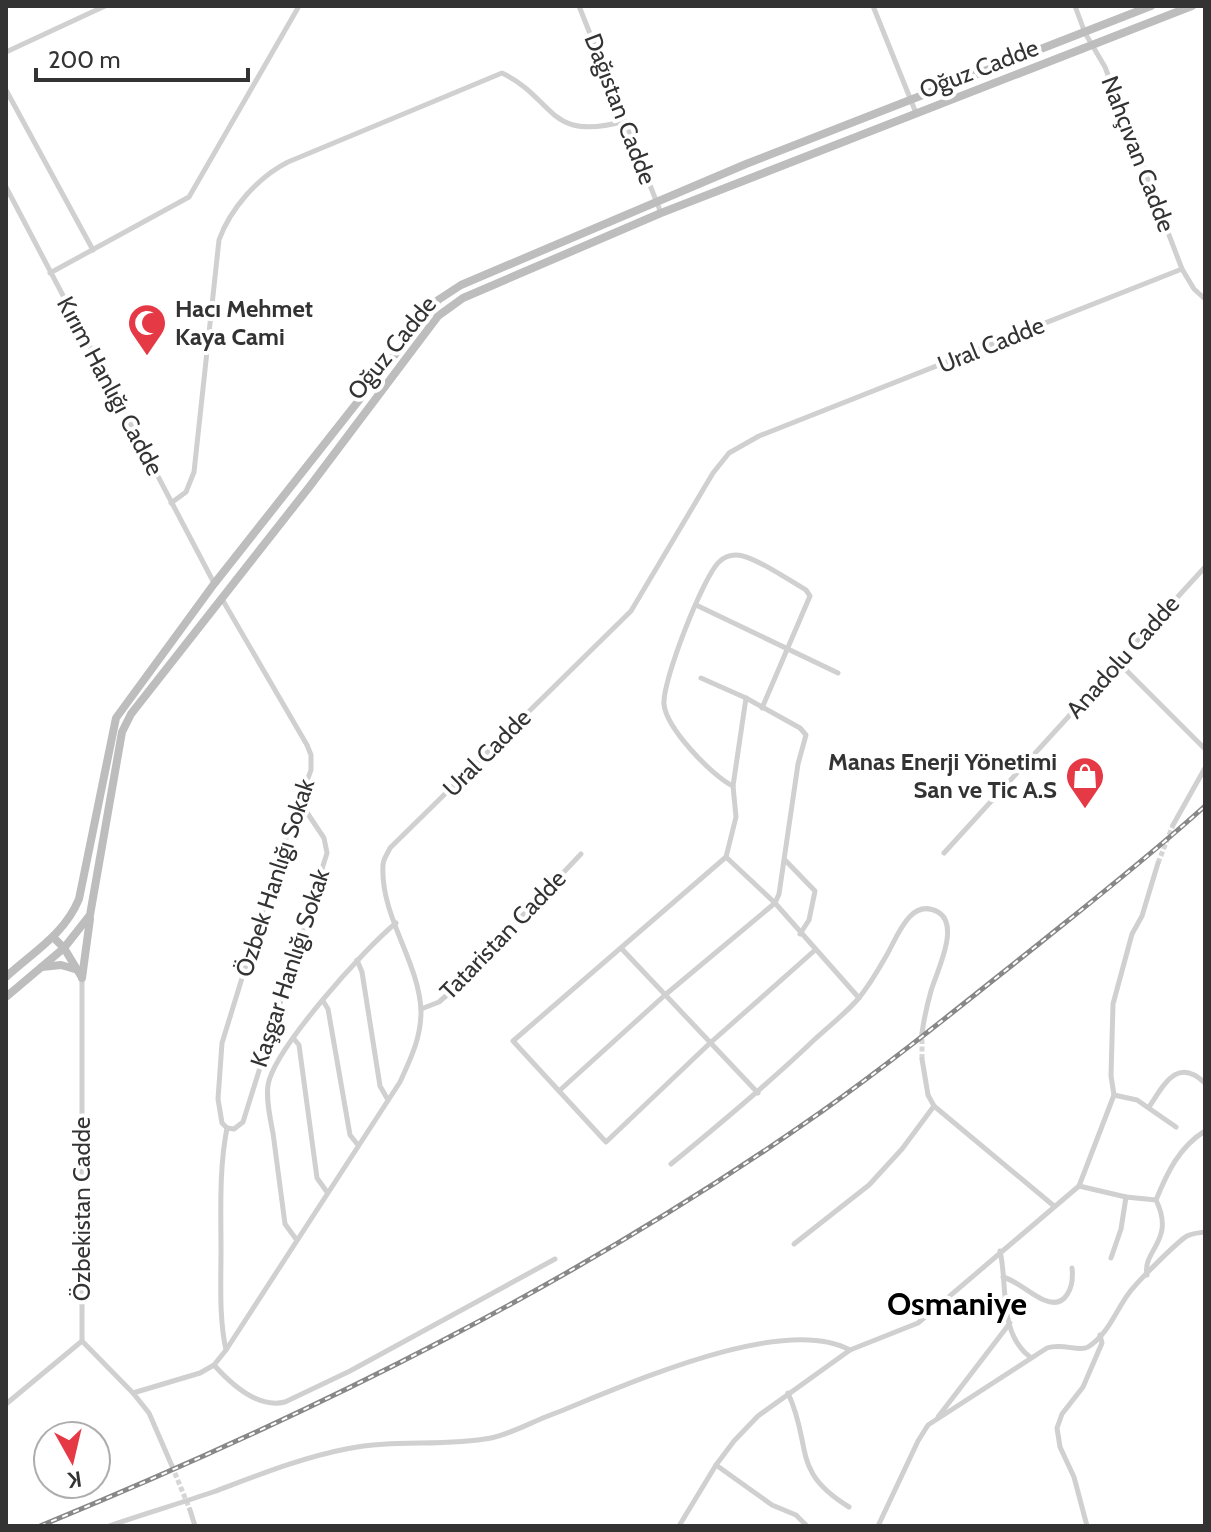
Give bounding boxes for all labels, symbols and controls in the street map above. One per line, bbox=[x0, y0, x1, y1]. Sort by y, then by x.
street label: Dağıstan Cadde bbox=[578, 29, 663, 188]
scale bar bbox=[36, 32, 248, 82]
street label: Oğuz Cadde bbox=[915, 33, 1042, 104]
text: 200 m bbox=[48, 45, 121, 74]
street label: Nahçıvan Cadde bbox=[1095, 72, 1181, 236]
street label: Oğuz Cadde bbox=[341, 290, 442, 405]
street label: Kırım Hanlığı Cadde bbox=[51, 291, 170, 480]
place label: Hacı Mehmet Kaya Cami bbox=[175, 294, 313, 351]
mosque icon: Hacı Mehmet Kaya Cami bbox=[126, 302, 168, 357]
street label: Ural Cadde bbox=[933, 310, 1048, 379]
street label: Anadolu Cadde bbox=[1060, 589, 1185, 724]
street label: Ural Cadde bbox=[437, 703, 537, 803]
place label: Manas Enerji Yönetimi San ve Tic A.S bbox=[828, 747, 1057, 804]
shop icon: Manas Enerji Yönetimi San ve Tic A.S bbox=[1064, 755, 1106, 810]
street label: Özbek Hanlığı Sokak bbox=[229, 775, 320, 980]
street label: Tataristan Cadde bbox=[434, 864, 572, 1005]
street label: Kaşgar Hanlığı Sokak bbox=[244, 865, 335, 1071]
street label: Özbekistan Cadde bbox=[67, 1117, 96, 1301]
district label: Osmaniye bbox=[887, 1284, 1027, 1323]
north arrow bbox=[32, 1420, 112, 1500]
text: K bbox=[66, 1465, 83, 1494]

